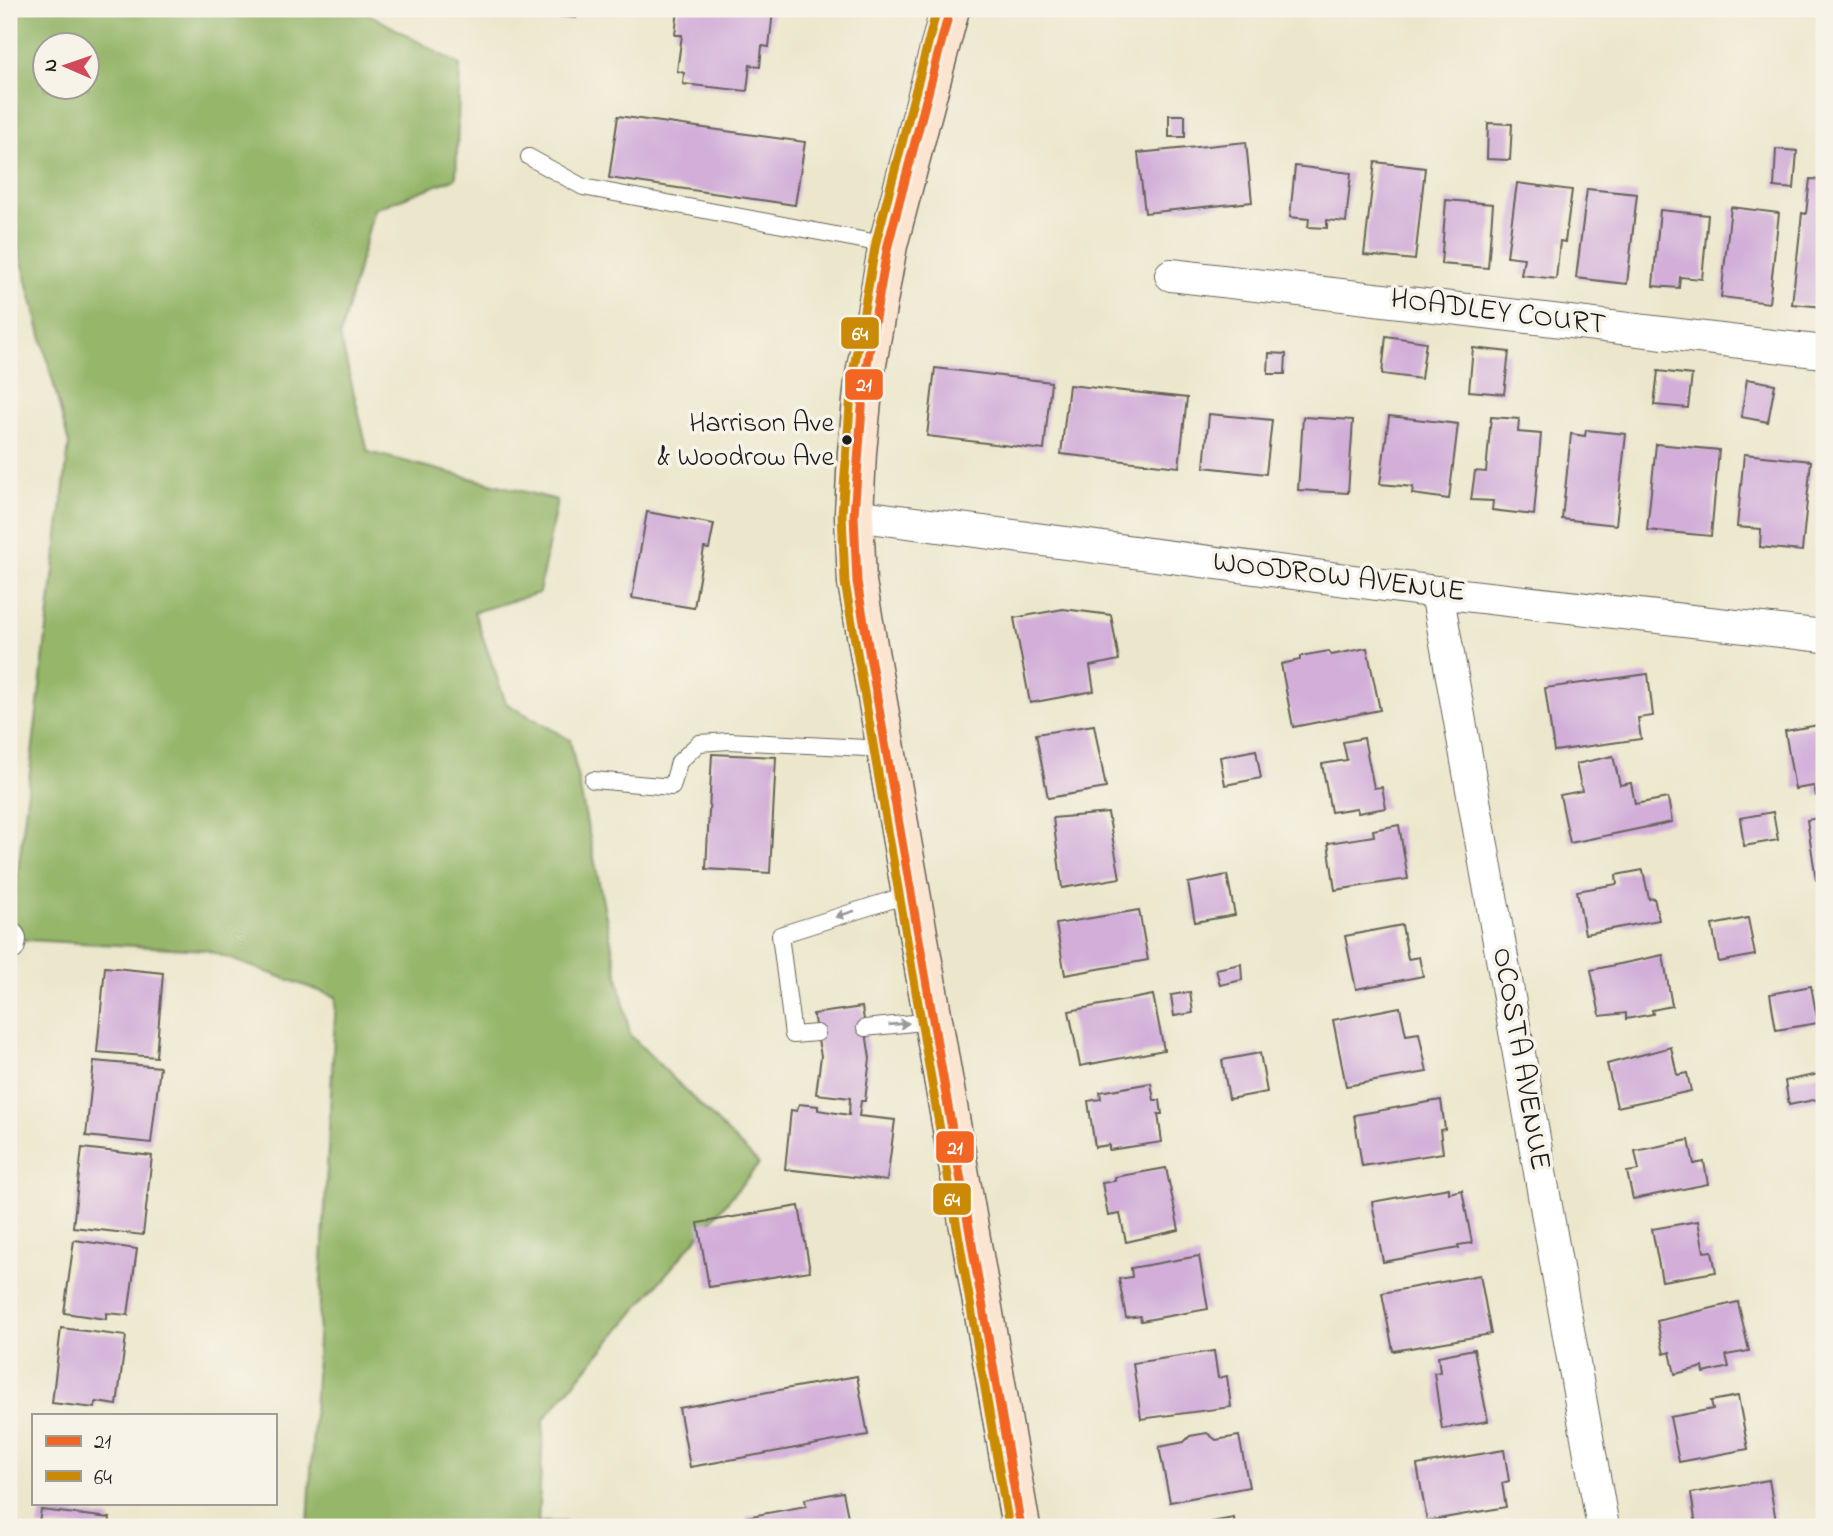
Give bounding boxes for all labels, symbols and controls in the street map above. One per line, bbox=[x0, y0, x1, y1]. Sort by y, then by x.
north arrow bbox=[32, 32, 102, 102]
text: N bbox=[38, 58, 65, 72]
street label: HOADLEY COURT bbox=[1388, 278, 1608, 348]
line badge: 64 bbox=[840, 316, 880, 350]
text: 64 bbox=[852, 322, 868, 349]
line badge: 21 bbox=[844, 368, 884, 401]
text: 21 bbox=[855, 373, 872, 400]
place label: Harrison Ave & Woodrow Ave bbox=[658, 404, 834, 479]
marker: Harrison Ave & Woodrow Ave bbox=[840, 433, 854, 447]
street label: WOODROW AVENUE bbox=[1210, 541, 1468, 615]
one-way arrow bbox=[835, 910, 856, 920]
street label: OCOSTA AVENUE bbox=[1479, 944, 1561, 1174]
one-way arrow bbox=[888, 1019, 910, 1030]
line badge: 21 bbox=[935, 1130, 975, 1164]
text: 21 bbox=[946, 1136, 963, 1163]
line badge: 64 bbox=[932, 1182, 972, 1216]
text: 64 bbox=[944, 1188, 960, 1215]
legend bbox=[32, 1414, 276, 1504]
text: 21 bbox=[94, 1428, 111, 1458]
text: 64 bbox=[94, 1464, 112, 1494]

